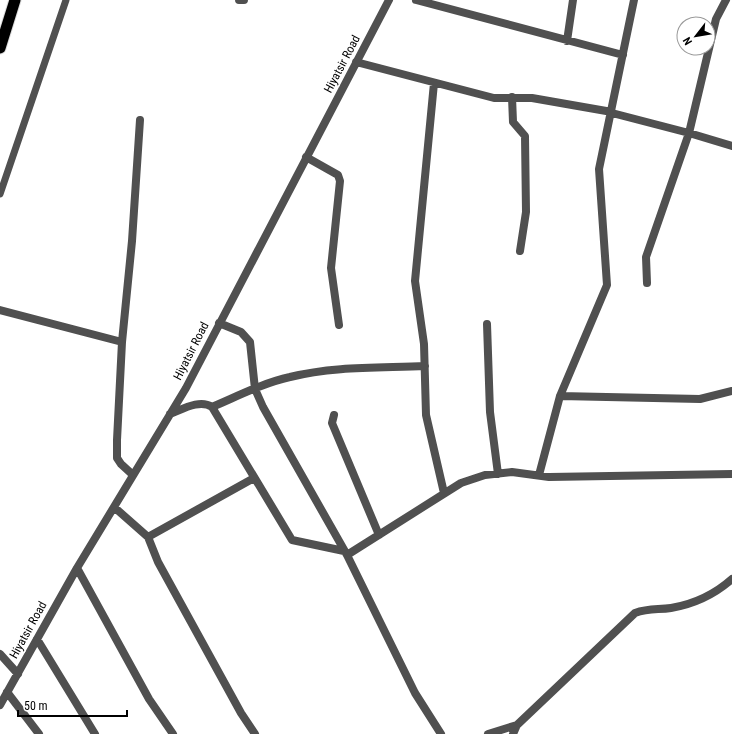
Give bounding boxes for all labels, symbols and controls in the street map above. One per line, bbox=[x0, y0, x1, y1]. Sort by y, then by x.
north arrow bbox=[676, 16, 716, 56]
street label: Hiyatsir Road bbox=[321, 33, 363, 95]
text: N bbox=[680, 34, 695, 47]
street label: Hiyatsir Road bbox=[170, 320, 212, 382]
street label: Hiyatsir Road bbox=[7, 599, 49, 661]
scale bar bbox=[18, 692, 127, 718]
text: 50 m bbox=[24, 699, 48, 713]

